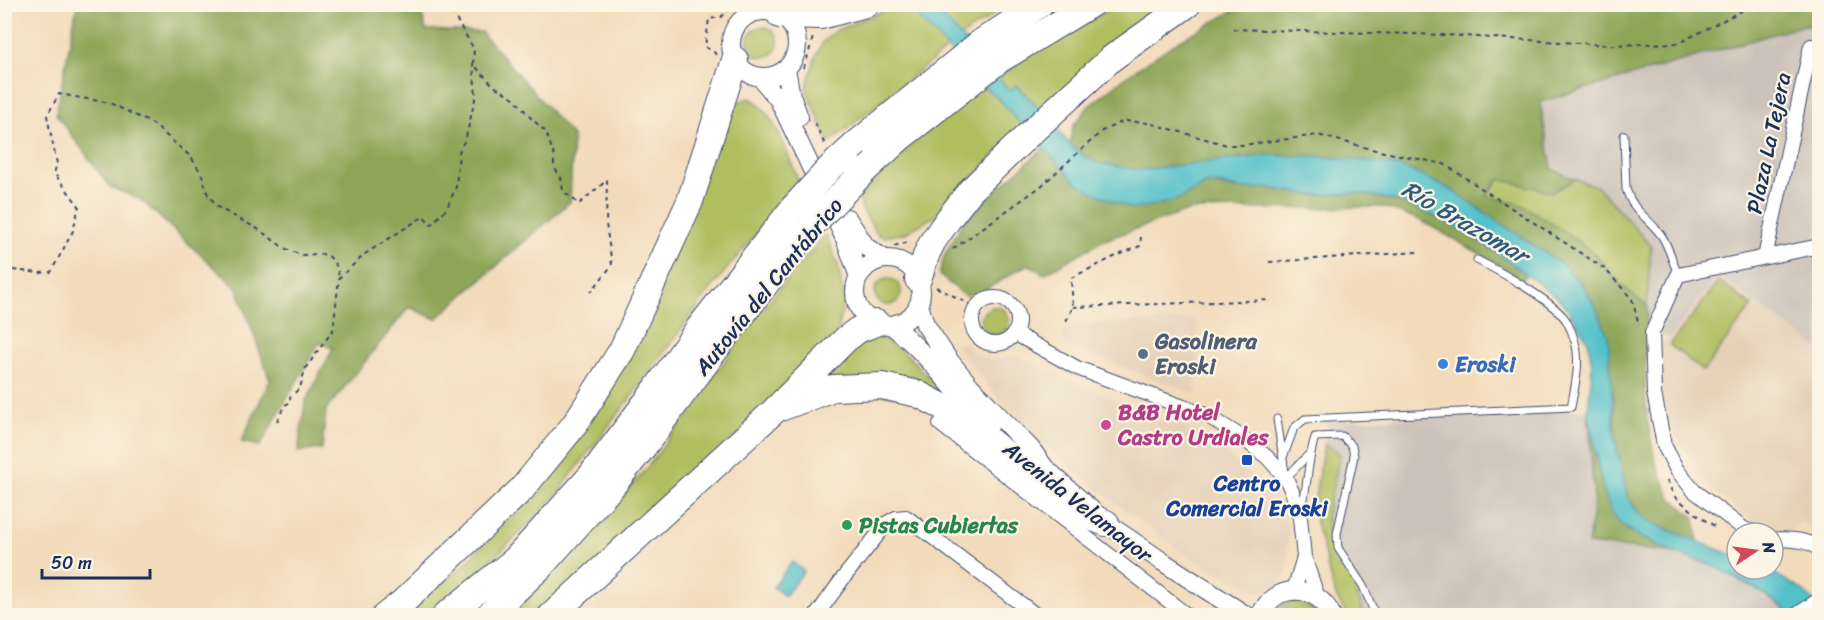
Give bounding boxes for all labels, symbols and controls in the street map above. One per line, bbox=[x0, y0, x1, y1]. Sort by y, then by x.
street label: Plaza La Tejera bbox=[1734, 69, 1802, 217]
water label: Río Brazomar bbox=[1394, 169, 1540, 277]
street label: Autovía del Cantábrico bbox=[683, 188, 853, 385]
place label: Gasolinera Eroski bbox=[1154, 322, 1258, 386]
place label: Eroski bbox=[1455, 345, 1517, 384]
marker: Gasolinera Eroski bbox=[1136, 347, 1150, 361]
marker: Eroski bbox=[1436, 357, 1450, 371]
place label: B&B Hotel Castro Urdiales bbox=[1117, 393, 1269, 457]
marker: B&B Hotel Castro Urdiales bbox=[1099, 418, 1113, 432]
street label: Avenida Velamayor bbox=[993, 430, 1163, 574]
marker: Centro Comercial Eroski bbox=[1240, 453, 1254, 467]
place label: Centro Comercial Eroski bbox=[1165, 464, 1329, 528]
place label: Pistas Cubiertas bbox=[859, 506, 1019, 545]
marker: Pistas Cubiertas bbox=[840, 518, 854, 532]
north arrow bbox=[1725, 521, 1785, 581]
text: N bbox=[1754, 538, 1785, 557]
scale bar bbox=[42, 542, 150, 580]
text: 50 m bbox=[51, 547, 92, 579]

